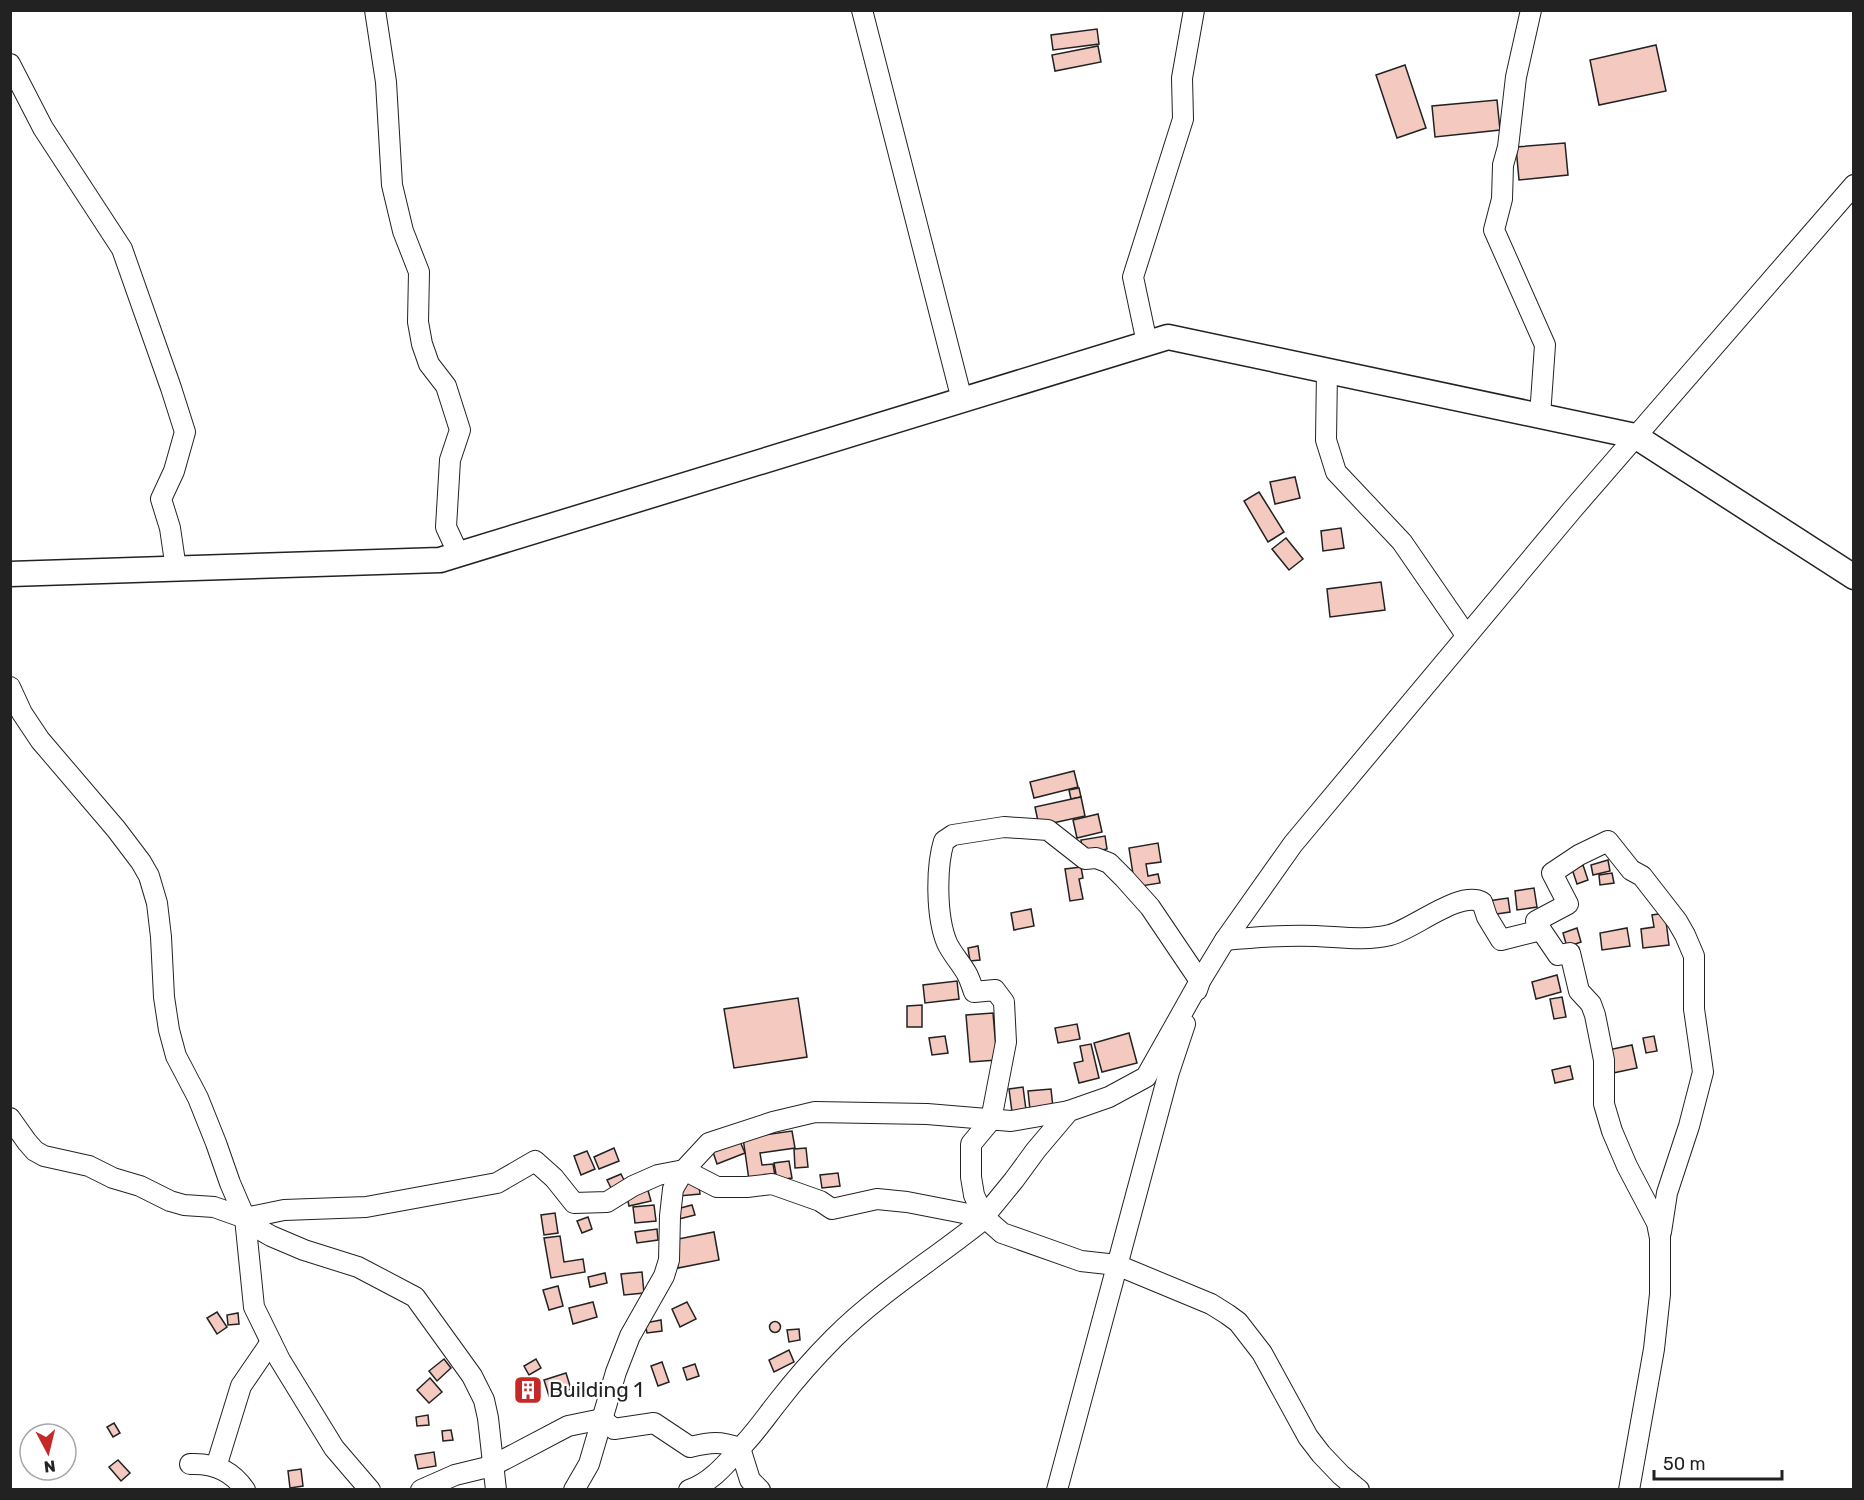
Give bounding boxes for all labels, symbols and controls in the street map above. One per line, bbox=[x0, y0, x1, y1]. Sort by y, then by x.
building icon: Building 1 bbox=[512, 1374, 544, 1406]
place label: Building 1 bbox=[549, 1377, 643, 1402]
north arrow bbox=[18, 1422, 78, 1482]
scale bar bbox=[1654, 1443, 1782, 1481]
text: 50 m bbox=[1663, 1453, 1706, 1475]
text: N bbox=[43, 1456, 57, 1477]

